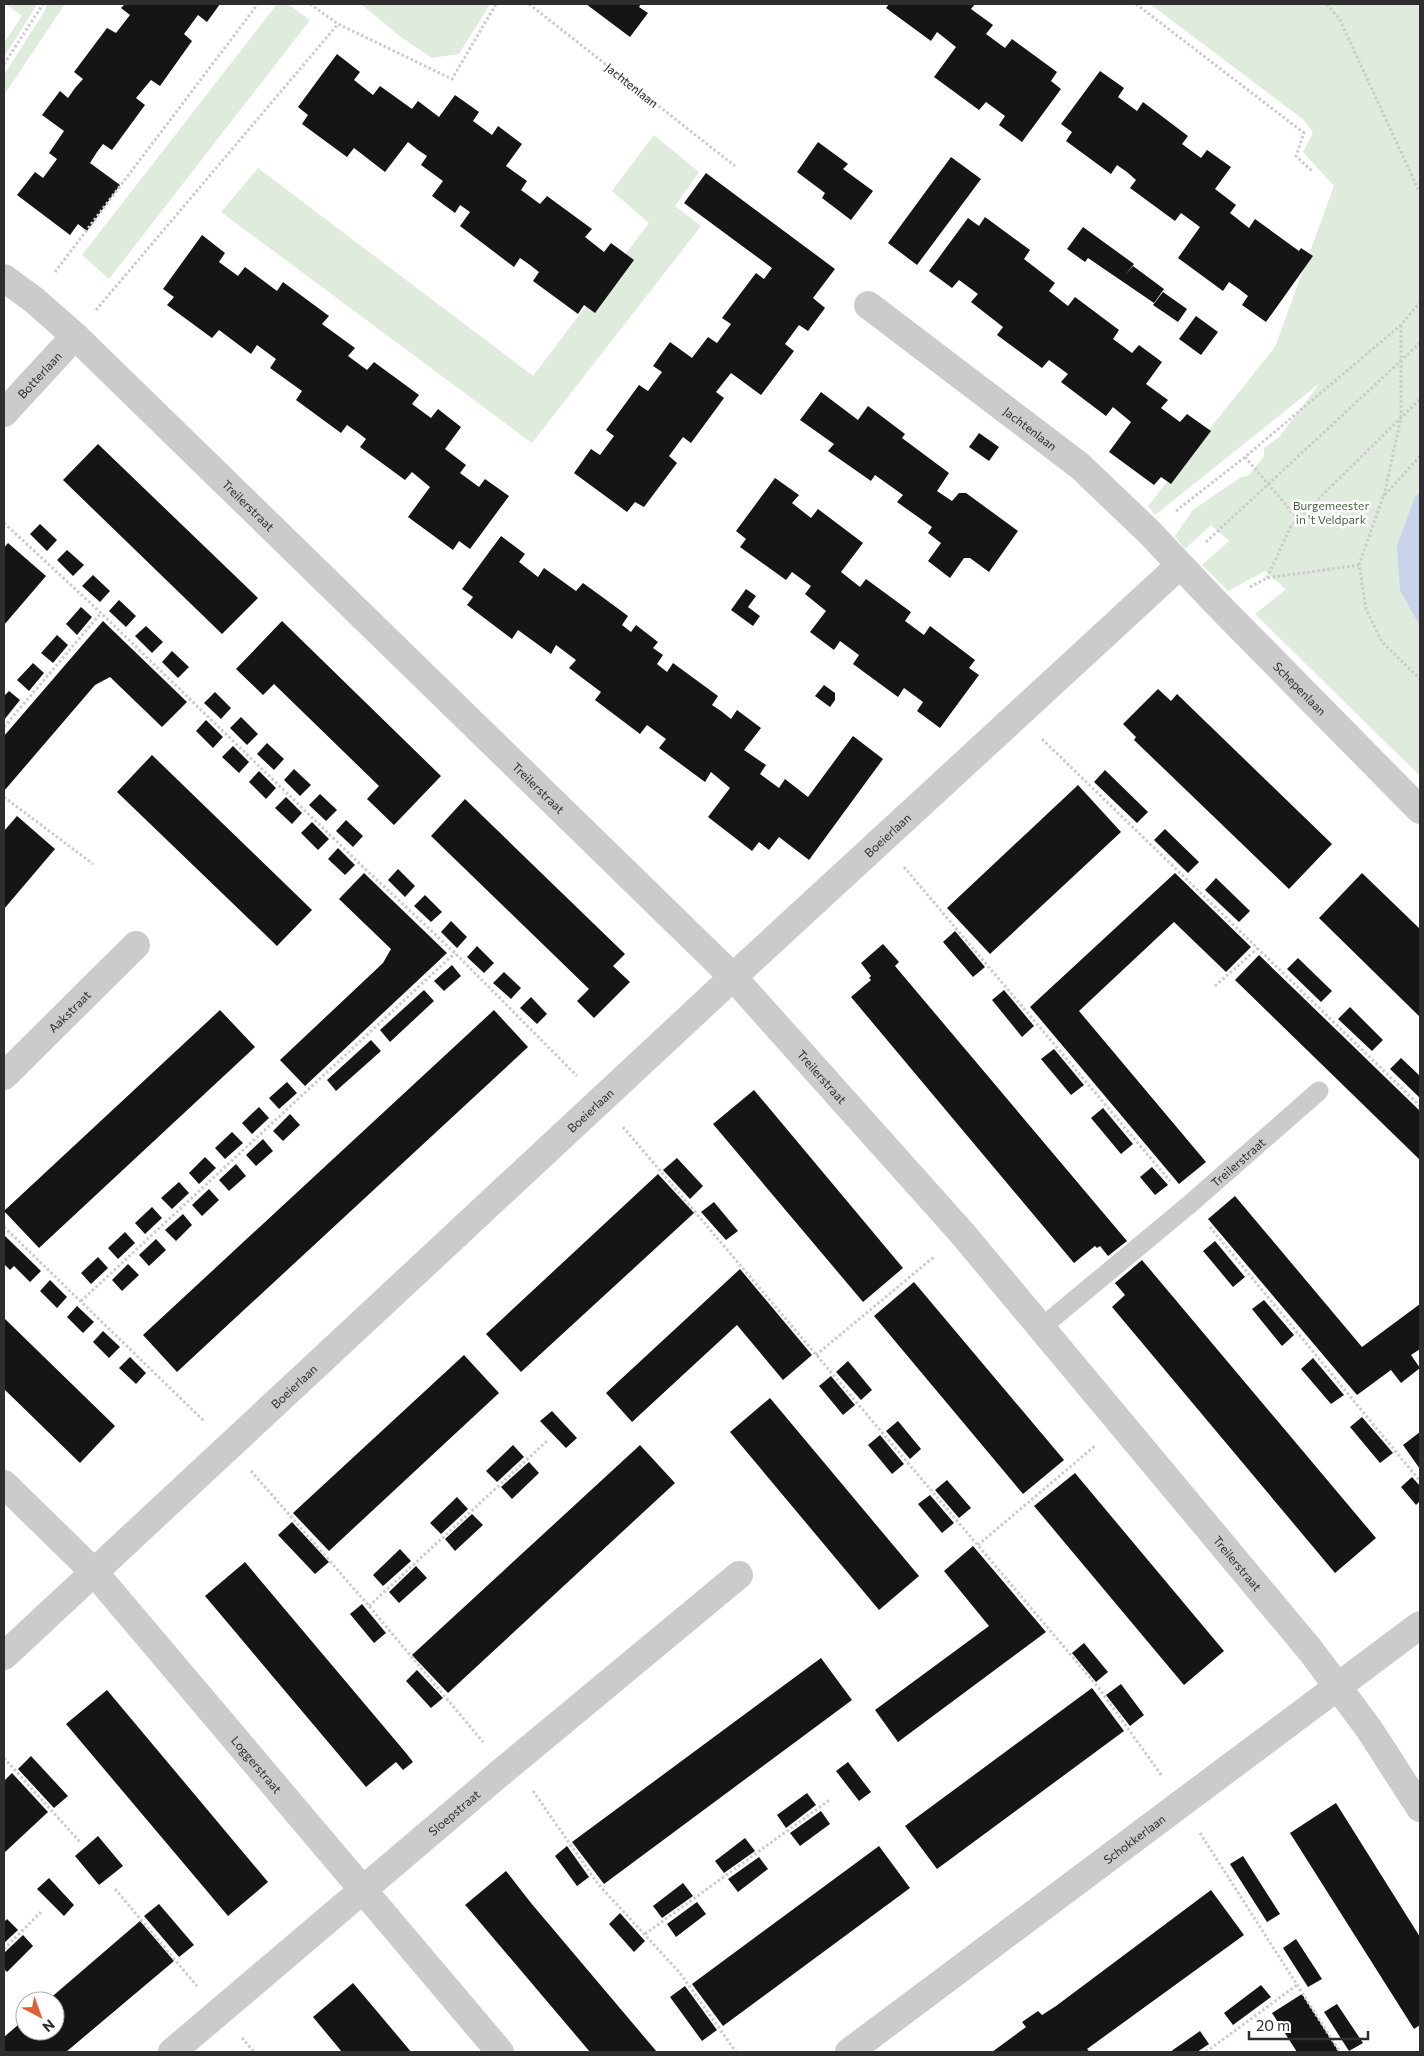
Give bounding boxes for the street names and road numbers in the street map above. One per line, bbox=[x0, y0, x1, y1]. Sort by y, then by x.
street label: Jachtenlaan bbox=[602, 60, 661, 110]
street label: Botterlaan bbox=[14, 349, 64, 401]
street label: Jachtenlaan bbox=[1000, 404, 1060, 453]
street label: Treilerstraat bbox=[220, 477, 278, 534]
street label: Schepenlaan bbox=[1271, 659, 1329, 718]
street label: Treilerstraat bbox=[510, 759, 568, 816]
street label: Boeierlaan bbox=[861, 810, 913, 860]
street label: Aakstraat bbox=[45, 987, 93, 1035]
street label: Treilerstraat bbox=[794, 1047, 850, 1106]
street label: Boeierlaan bbox=[564, 1085, 616, 1135]
street label: Treilerstraat bbox=[1208, 1135, 1268, 1190]
street label: Boeierlaan bbox=[268, 1361, 320, 1411]
street label: Treilerstraat bbox=[1211, 1533, 1265, 1594]
street label: Loggerstraat bbox=[229, 1733, 285, 1796]
street label: Sloepstraat bbox=[425, 1787, 483, 1838]
street label: Schokkerlaan bbox=[1100, 1811, 1168, 1866]

